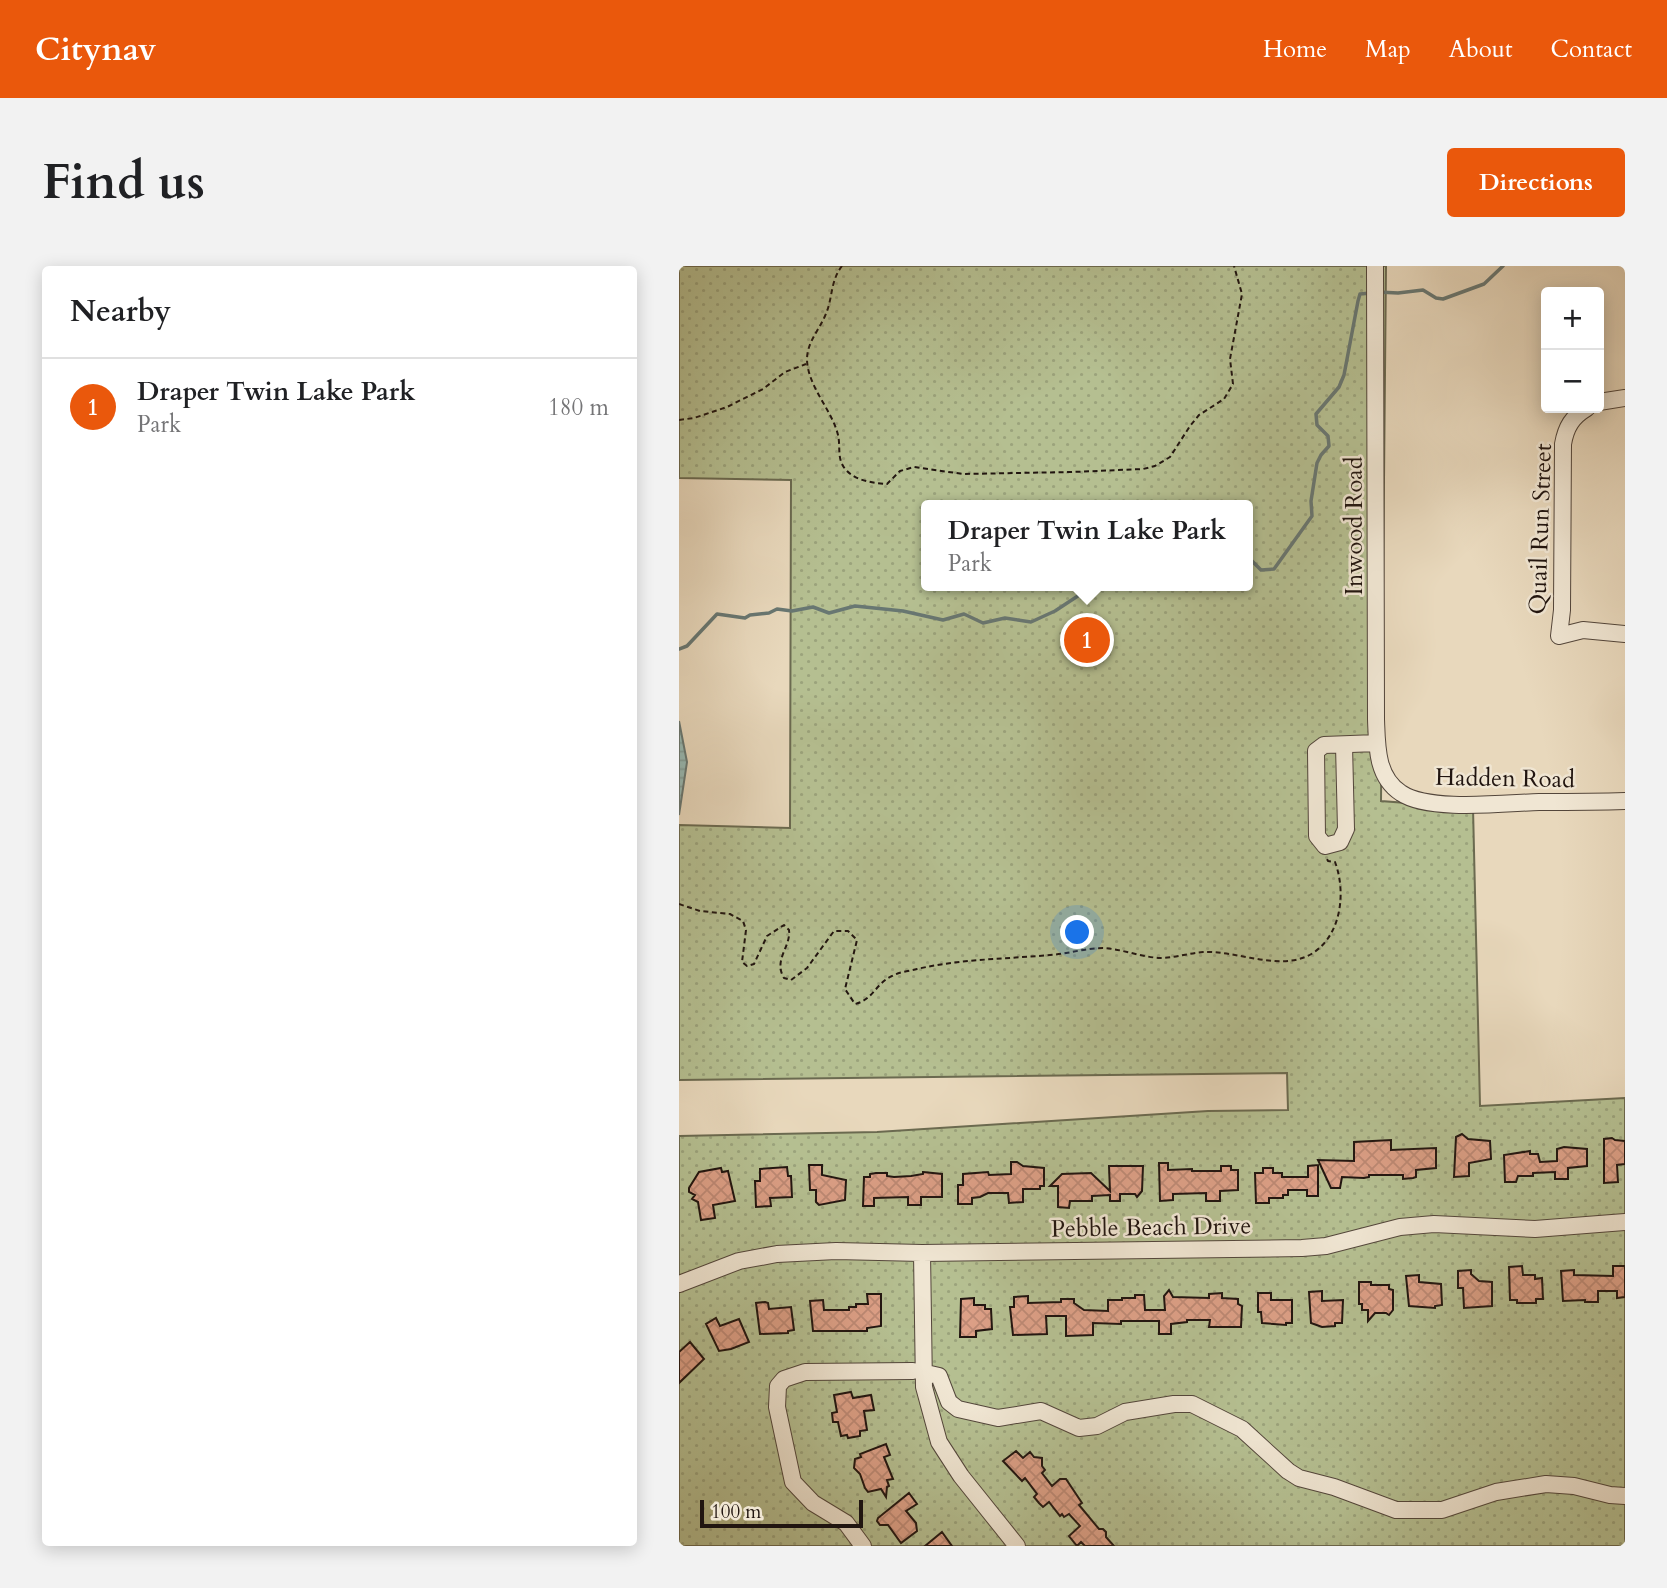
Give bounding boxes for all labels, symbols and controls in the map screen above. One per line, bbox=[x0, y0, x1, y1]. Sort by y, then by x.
text: Citynav bbox=[35, 27, 156, 72]
text: Home bbox=[1263, 33, 1327, 66]
text: Map bbox=[1365, 33, 1411, 66]
text: About bbox=[1449, 33, 1513, 66]
text: Contact bbox=[1551, 33, 1632, 66]
button: Directions bbox=[1447, 148, 1625, 217]
text: Find us bbox=[42, 149, 205, 216]
map controls bbox=[1541, 287, 1604, 413]
button: + bbox=[1541, 287, 1604, 350]
text: Nearby bbox=[70, 291, 171, 332]
button: − bbox=[1541, 350, 1604, 413]
text: Draper Twin Lake Park bbox=[137, 374, 416, 409]
text: 1 bbox=[87, 392, 99, 423]
text: 180 m bbox=[548, 392, 609, 423]
text: Park bbox=[137, 409, 181, 440]
street label: Quail Run Street bbox=[1521, 442, 1560, 615]
street label: Inwood Road bbox=[1338, 456, 1371, 595]
popup bbox=[921, 500, 1253, 591]
text: Draper Twin Lake Park bbox=[948, 513, 1226, 548]
text: Park bbox=[948, 548, 992, 579]
pin: 1 bbox=[1064, 614, 1110, 666]
street label: Hadden Road bbox=[1435, 761, 1575, 796]
your location bbox=[1060, 915, 1094, 949]
street label: Pebble Beach Drive bbox=[1050, 1209, 1252, 1246]
scale bar bbox=[700, 1497, 863, 1529]
text: 100 m bbox=[711, 1499, 761, 1525]

